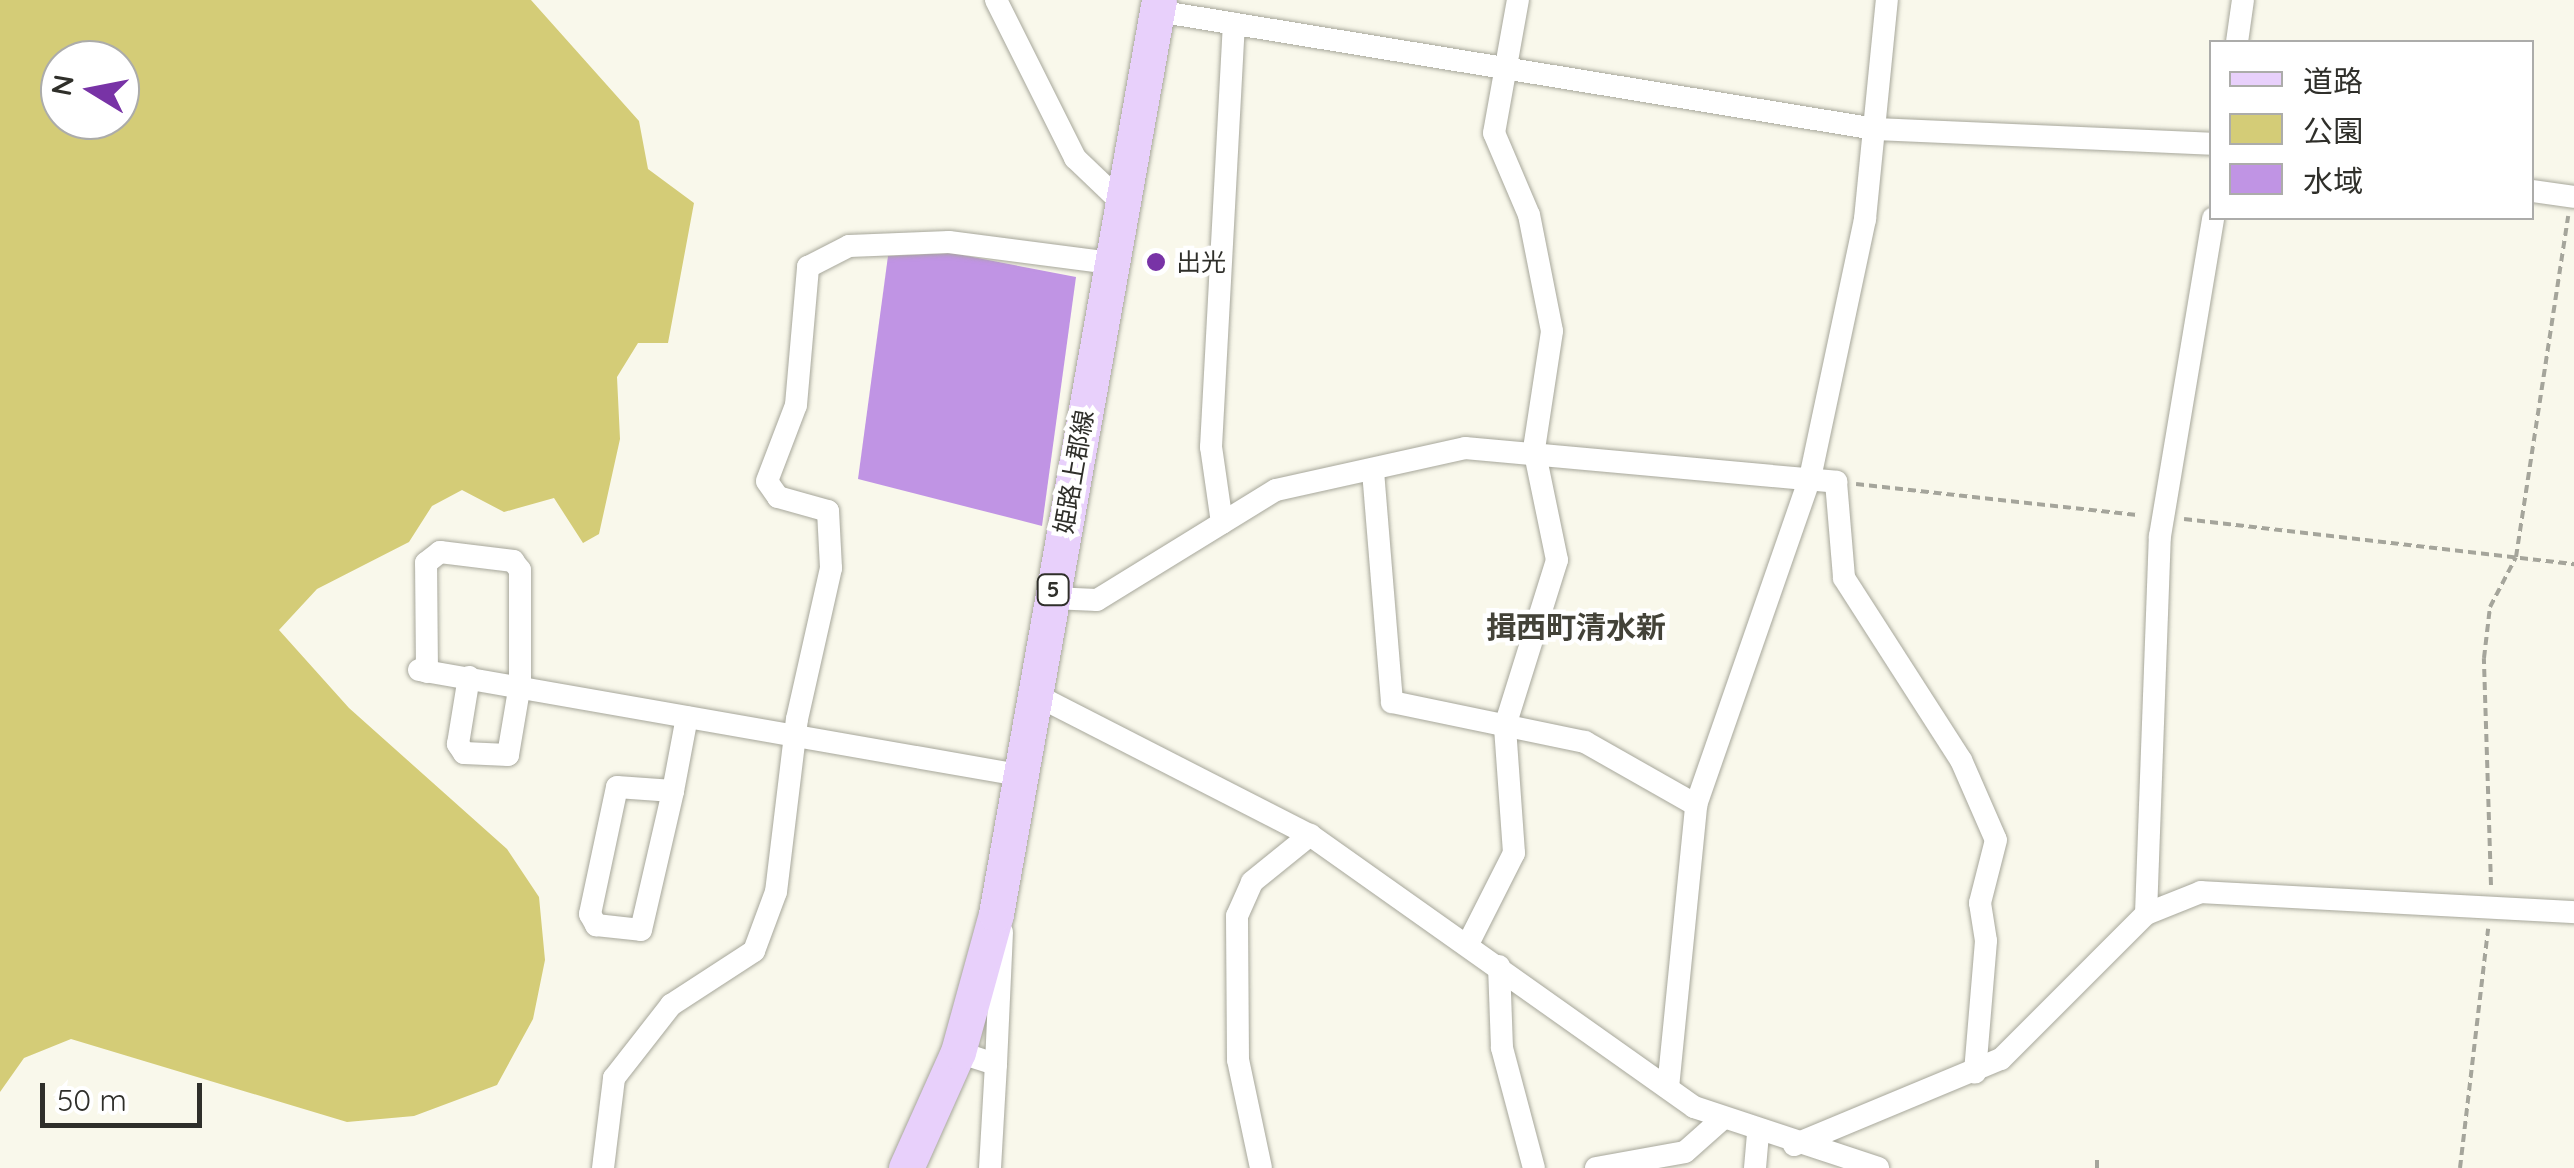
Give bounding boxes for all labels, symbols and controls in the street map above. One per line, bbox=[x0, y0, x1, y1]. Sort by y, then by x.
north arrow bbox=[40, 40, 140, 140]
legend bbox=[2209, 40, 2534, 220]
text: 道路 bbox=[2303, 62, 2363, 100]
text: N bbox=[43, 72, 81, 98]
text: 公園 bbox=[2303, 112, 2363, 150]
text: 水域 bbox=[2303, 162, 2363, 200]
place label: 出光 bbox=[1176, 247, 1226, 277]
marker: 出光 bbox=[1145, 251, 1167, 273]
street label: 姫路上郡線 bbox=[1048, 408, 1100, 536]
road number: 5 bbox=[1036, 573, 1070, 607]
district label: 揖西町清水新 bbox=[1486, 609, 1666, 645]
scale bar bbox=[45, 1063, 208, 1125]
text: 50 m bbox=[57, 1081, 127, 1119]

